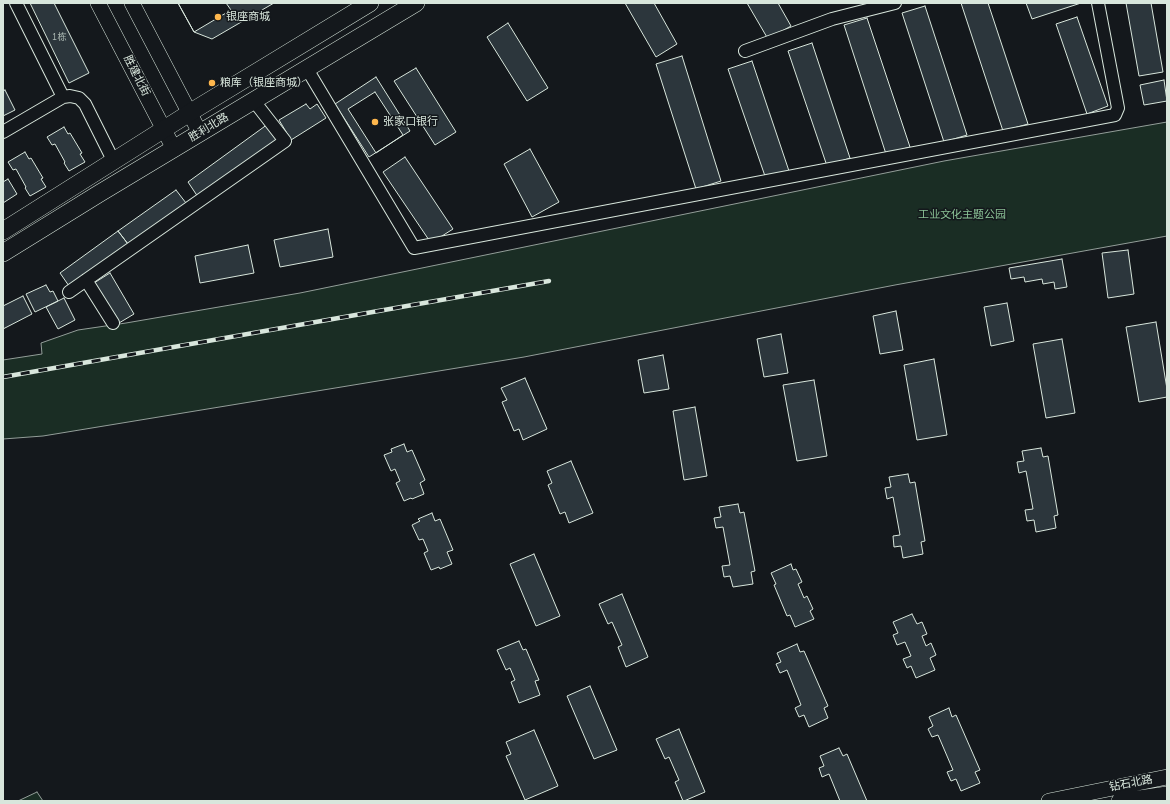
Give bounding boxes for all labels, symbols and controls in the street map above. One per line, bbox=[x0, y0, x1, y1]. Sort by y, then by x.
place label: 银座商城 bbox=[226, 10, 270, 24]
marker: 银座商城 bbox=[213, 12, 223, 22]
house number: 1栋 bbox=[52, 33, 66, 43]
street label: 胜建北街 bbox=[120, 53, 152, 99]
place label: 粮库（银座商城） bbox=[220, 76, 308, 90]
marker: 粮库（银座商城） bbox=[207, 78, 217, 88]
street label: 胜利北路 bbox=[187, 111, 231, 145]
place label: 张家口银行 bbox=[383, 115, 438, 129]
marker: 张家口银行 bbox=[370, 117, 380, 127]
park label: 工业文化主题公园 bbox=[918, 208, 1006, 222]
street label: 钻石北路 bbox=[1108, 773, 1154, 795]

